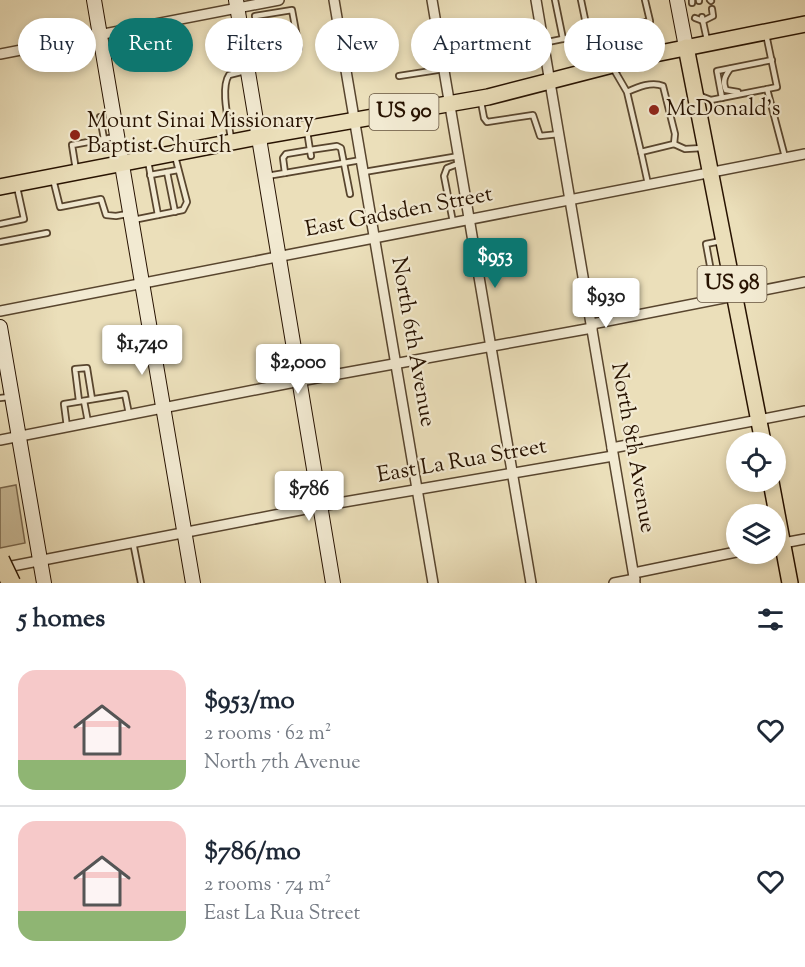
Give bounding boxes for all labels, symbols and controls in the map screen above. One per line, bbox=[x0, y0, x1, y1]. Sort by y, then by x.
chip: Buy bbox=[18, 18, 96, 72]
chip: Rent bbox=[108, 18, 193, 72]
chip: Filters bbox=[205, 18, 303, 72]
chip: New bbox=[315, 18, 399, 72]
chip: Apartment bbox=[411, 18, 552, 72]
chip: House bbox=[564, 18, 665, 72]
road number: US 90 bbox=[370, 94, 438, 130]
place label: McDonald's bbox=[666, 94, 780, 126]
marker: McDonald's bbox=[647, 103, 661, 117]
place label: Mount Sinai Missionary Baptist Church bbox=[87, 106, 314, 163]
marker: Mount Sinai Missionary Baptist Church bbox=[68, 128, 82, 142]
street label: East Gadsden Street bbox=[303, 179, 496, 247]
pin: $953 bbox=[459, 238, 531, 289]
text: $953 bbox=[477, 243, 513, 272]
street label: North 6th Avenue bbox=[381, 254, 443, 430]
road number: US 98 bbox=[698, 266, 766, 302]
pin: $930 bbox=[570, 278, 642, 329]
text: $930 bbox=[587, 283, 625, 312]
pin: $1,740 bbox=[93, 325, 191, 376]
text: $1,740 bbox=[116, 330, 168, 359]
pin: $2,000 bbox=[249, 344, 347, 395]
text: $2,000 bbox=[270, 349, 326, 378]
street label: North 8th Avenue bbox=[601, 360, 663, 536]
street label: East La Rua Street bbox=[375, 431, 550, 493]
map controls bbox=[726, 432, 786, 564]
button: locate bbox=[726, 432, 786, 492]
pin: $786 bbox=[273, 471, 345, 522]
text: $786 bbox=[289, 476, 329, 505]
button: layers bbox=[726, 504, 786, 564]
text: 5 homes bbox=[18, 601, 105, 638]
icon: filters bbox=[754, 603, 787, 636]
text: $953/mo bbox=[204, 683, 295, 720]
icon: home bbox=[66, 694, 138, 766]
icon: heart bbox=[754, 714, 787, 747]
text: 2 rooms · 62 m² bbox=[204, 720, 332, 749]
text: North 7th Avenue bbox=[204, 749, 361, 778]
text: $786/mo bbox=[204, 834, 301, 871]
icon: home bbox=[66, 845, 138, 917]
icon: heart bbox=[754, 865, 787, 898]
text: 2 rooms · 74 m² bbox=[204, 871, 331, 900]
text: East La Rua Street bbox=[204, 900, 360, 929]

